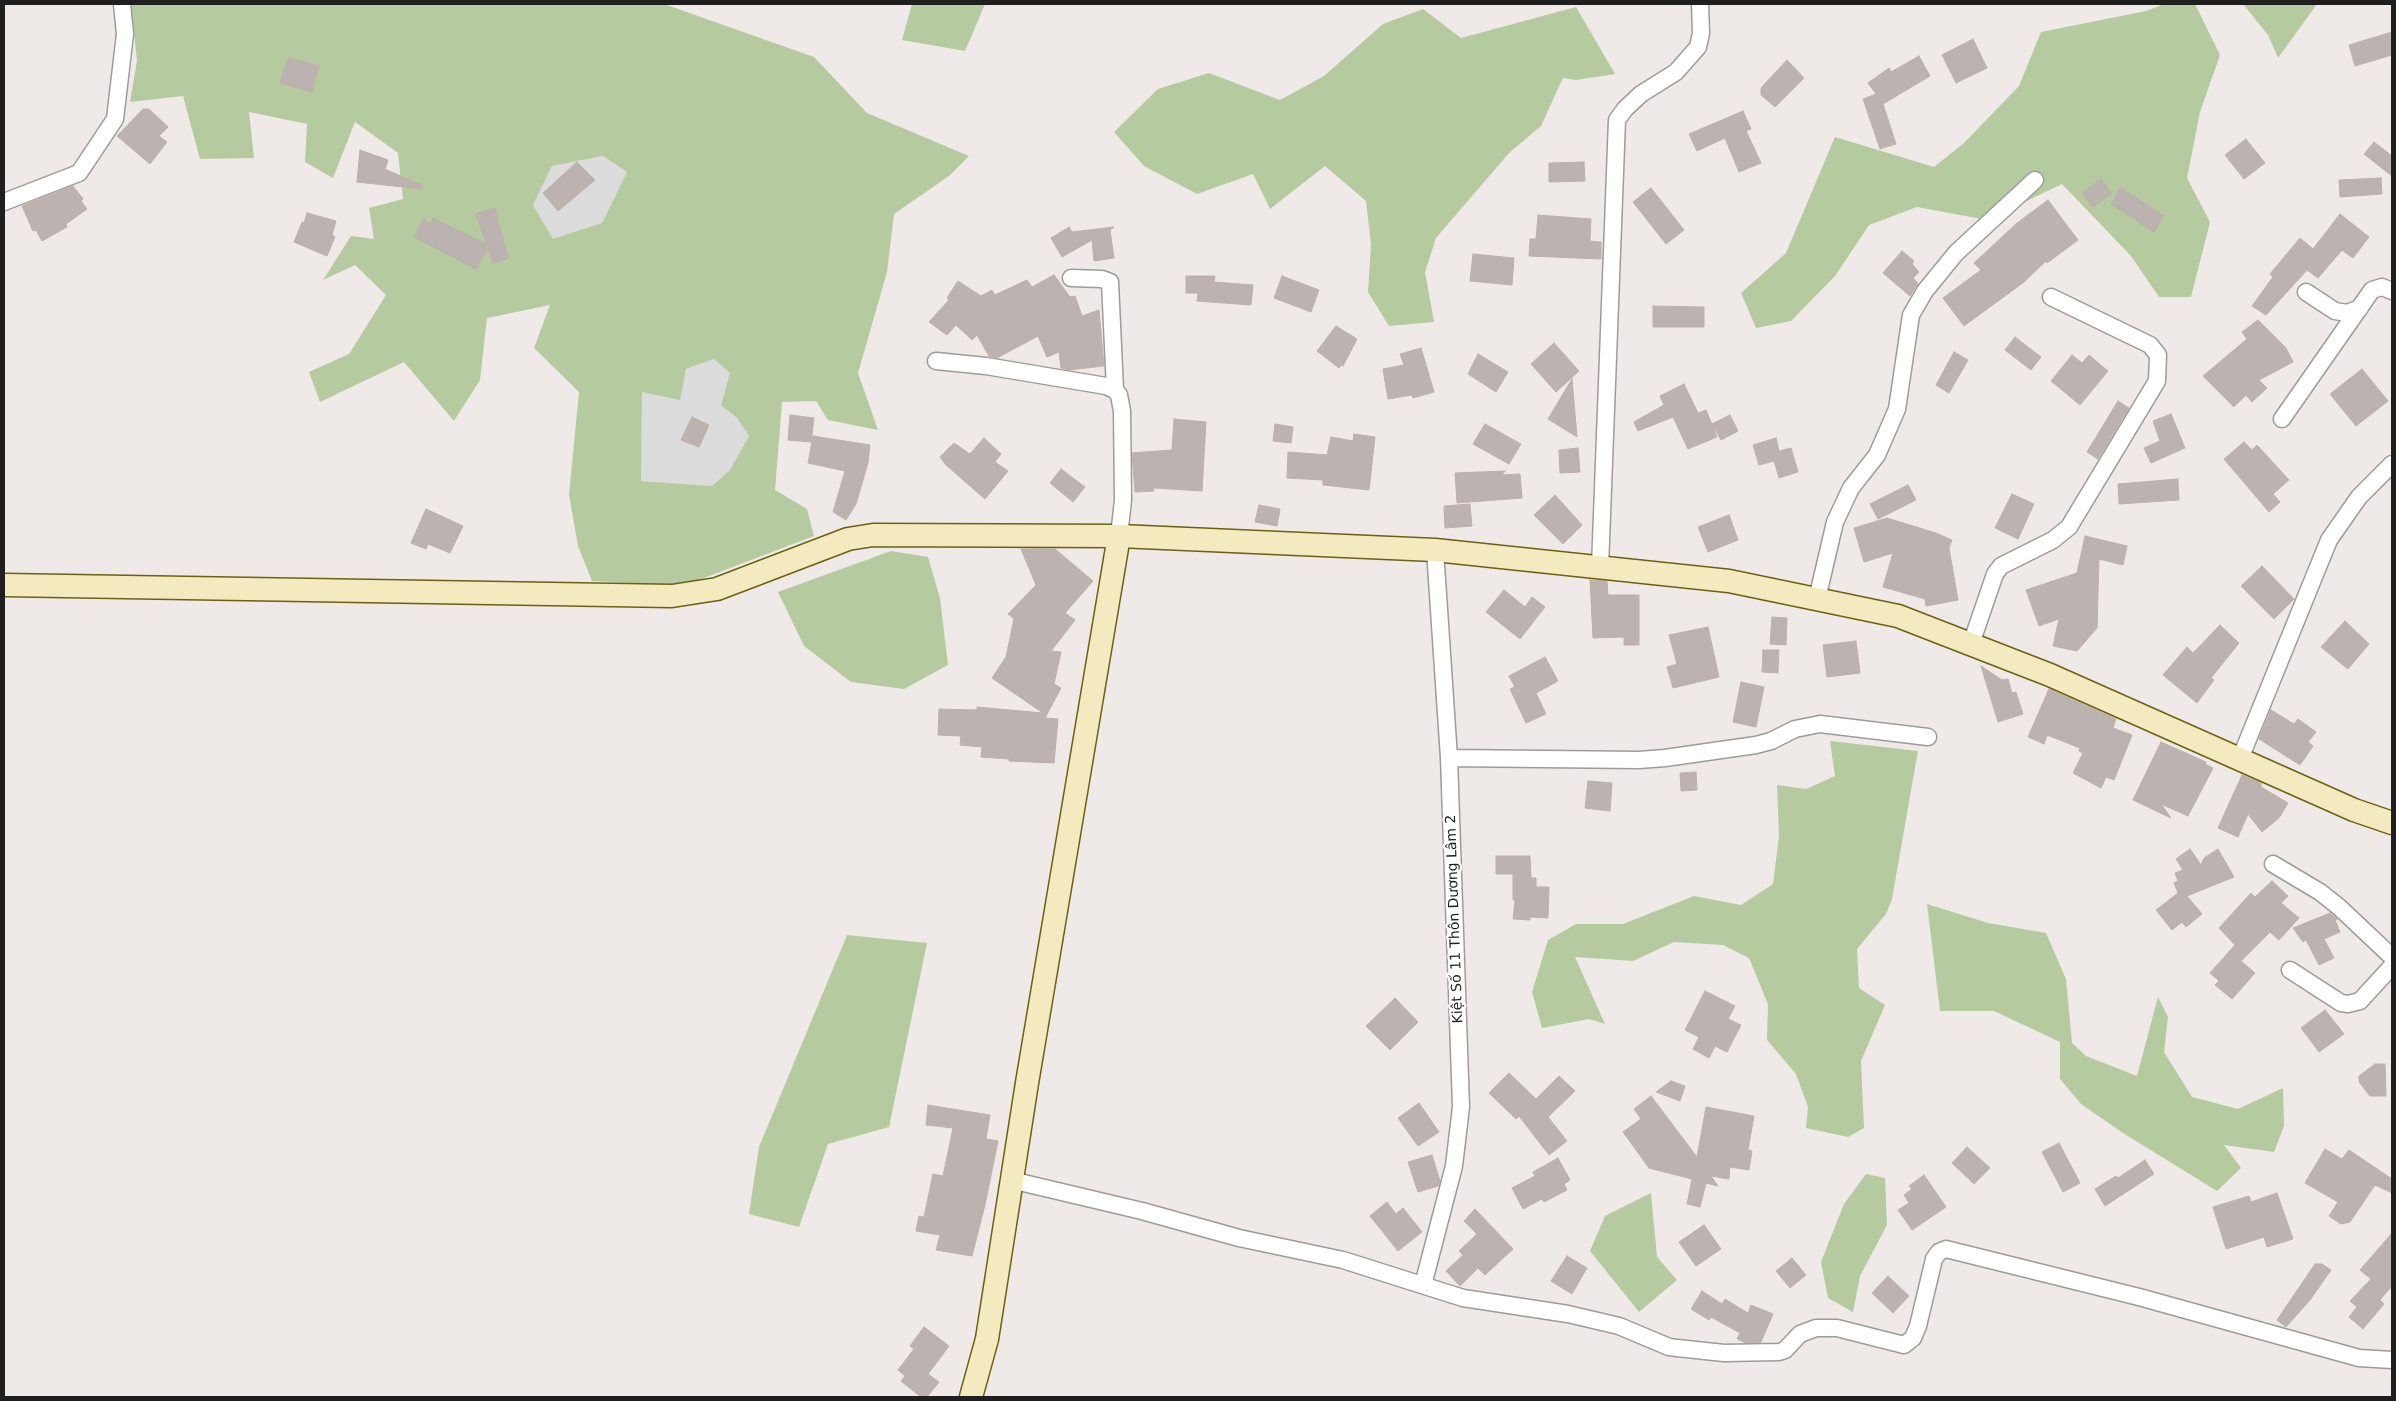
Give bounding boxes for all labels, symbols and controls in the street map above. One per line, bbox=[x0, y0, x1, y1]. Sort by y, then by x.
street label: Kiệt Số 11 Thôn Dương Lâm 2 bbox=[1443, 814, 1467, 1024]

